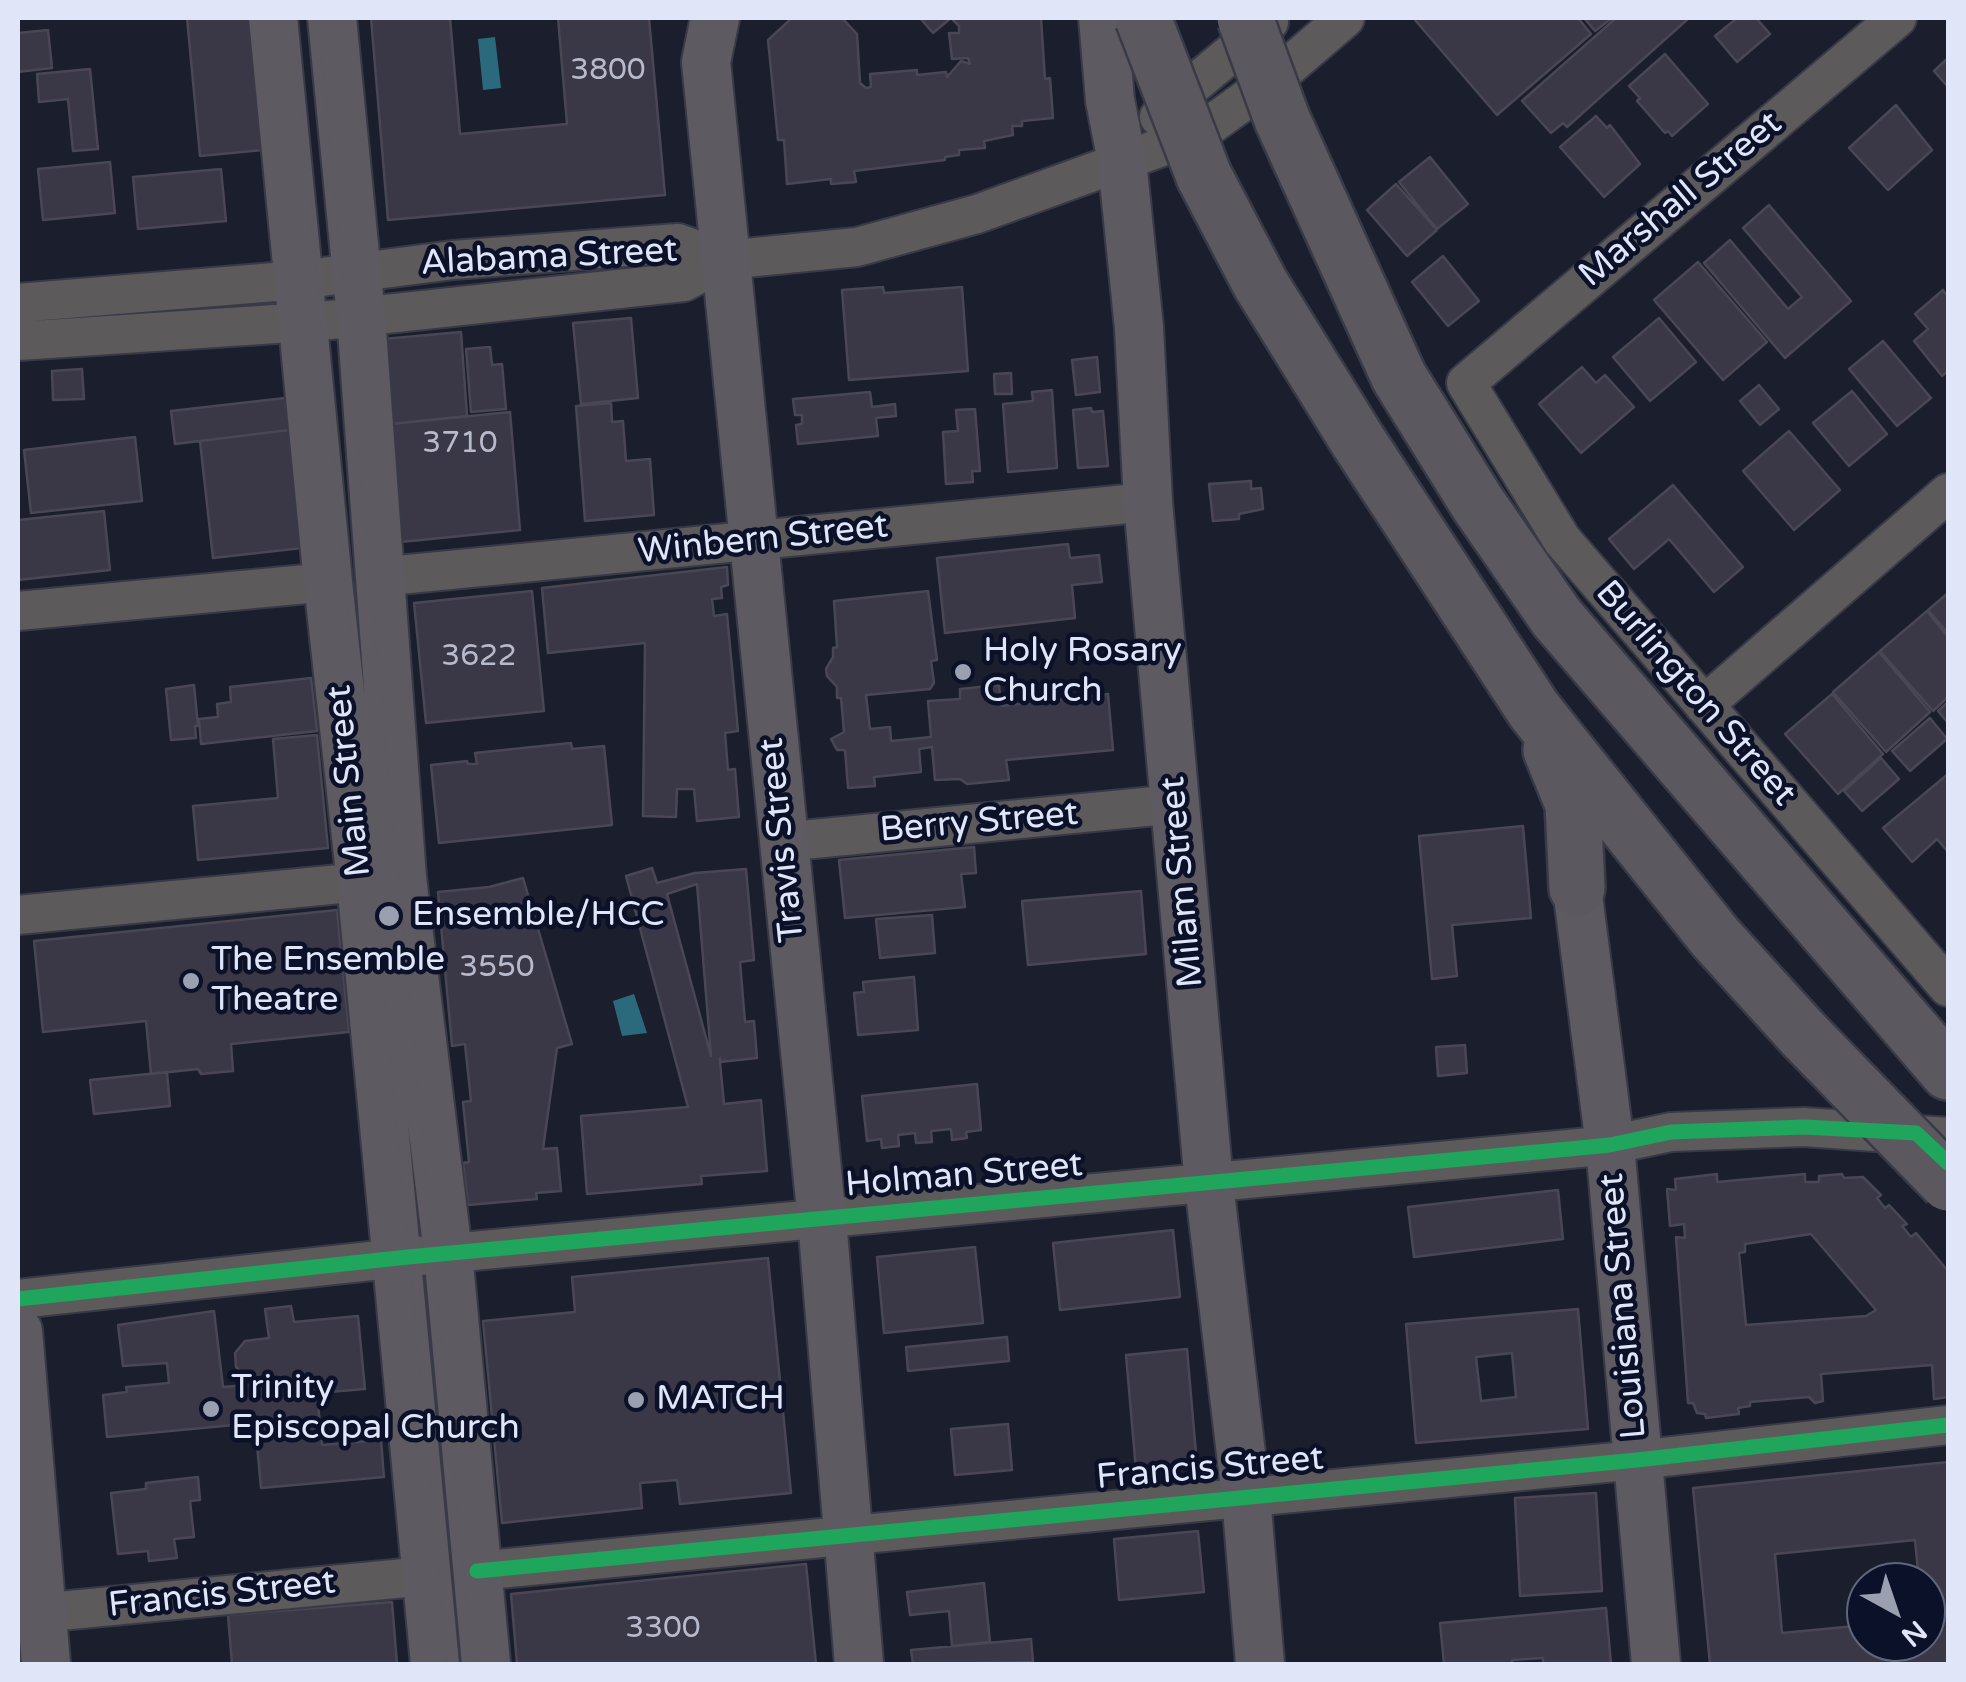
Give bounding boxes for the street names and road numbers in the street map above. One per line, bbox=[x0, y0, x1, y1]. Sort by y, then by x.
street label: Marshall Street bbox=[1571, 103, 1791, 297]
street label: Alabama Street bbox=[420, 230, 678, 286]
street label: Winbern Street bbox=[636, 506, 890, 574]
street label: Burlington Street bbox=[1586, 573, 1804, 815]
street label: Main Street bbox=[319, 683, 381, 879]
street label: Travis Street bbox=[751, 736, 815, 944]
street label: Milam Street bbox=[1153, 775, 1213, 989]
street label: Berry Street bbox=[878, 793, 1080, 853]
street label: Holman Street bbox=[844, 1145, 1084, 1207]
street label: Louisiana Street bbox=[1591, 1171, 1657, 1441]
street label: Francis Street bbox=[1095, 1438, 1325, 1500]
street label: Francis Street bbox=[106, 1562, 338, 1628]

